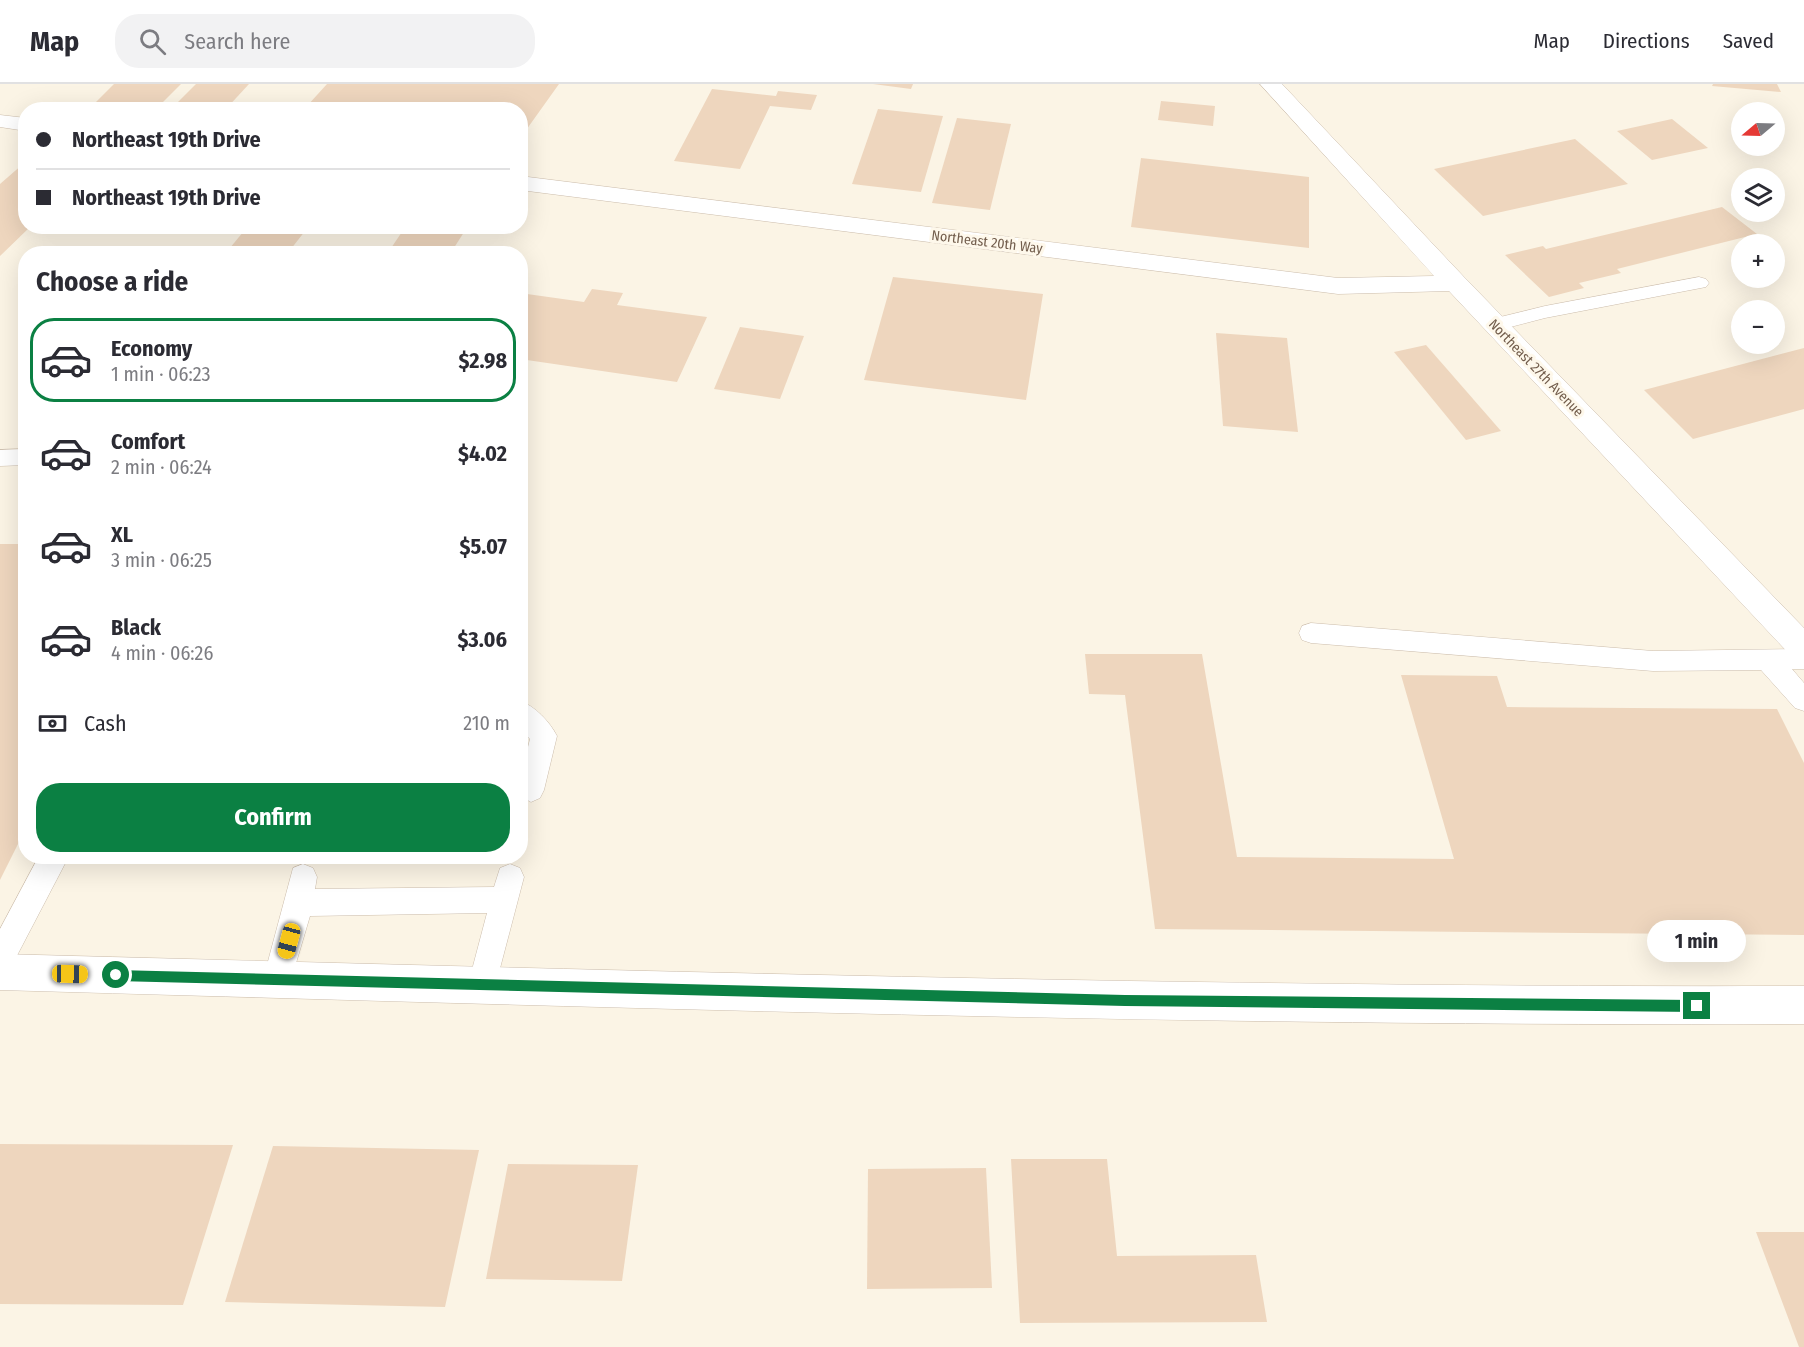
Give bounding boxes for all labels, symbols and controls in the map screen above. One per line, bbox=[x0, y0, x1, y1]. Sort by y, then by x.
search box bbox=[115, 14, 535, 68]
text: Map bbox=[30, 25, 79, 58]
icon: search bbox=[136, 25, 169, 58]
text: Search here bbox=[184, 28, 290, 55]
text: Map bbox=[1533, 28, 1570, 54]
text: Directions bbox=[1603, 28, 1690, 54]
text: Saved bbox=[1723, 28, 1774, 54]
north arrow bbox=[1731, 102, 1785, 156]
map controls bbox=[1731, 102, 1785, 354]
text: Northeast 19th Drive bbox=[72, 126, 261, 153]
button: layers bbox=[1731, 168, 1785, 222]
text: Northeast 19th Drive bbox=[72, 184, 261, 211]
street label: Northeast 20th Way bbox=[930, 227, 1044, 257]
button: + bbox=[1731, 234, 1785, 288]
text: Choose a ride bbox=[36, 266, 188, 298]
button: − bbox=[1731, 300, 1785, 354]
street label: Northeast 27th Avenue bbox=[1485, 316, 1587, 420]
icon: car bbox=[39, 333, 93, 387]
text: Economy bbox=[111, 335, 192, 362]
text: $2.98 bbox=[459, 347, 507, 374]
text: 1 min · 06:23 bbox=[111, 362, 210, 386]
icon: car bbox=[39, 426, 93, 480]
text: Comfort bbox=[111, 428, 185, 455]
text: $4.02 bbox=[458, 440, 507, 467]
text: 2 min · 06:24 bbox=[111, 455, 212, 479]
icon: car bbox=[39, 519, 93, 573]
text: XL bbox=[111, 521, 133, 548]
text: $5.07 bbox=[460, 533, 507, 560]
text: 3 min · 06:25 bbox=[111, 548, 212, 572]
icon: car bbox=[39, 612, 93, 666]
text: Black bbox=[111, 614, 161, 641]
text: $3.06 bbox=[457, 626, 507, 653]
text: 4 min · 06:26 bbox=[111, 641, 213, 665]
icon: cash bbox=[36, 707, 69, 740]
text: Cash bbox=[84, 710, 127, 737]
text: 210 m bbox=[463, 711, 510, 735]
button: Confirm bbox=[36, 783, 510, 852]
callout: 1 min bbox=[1648, 919, 1746, 961]
car bbox=[276, 921, 302, 961]
text: 1 min bbox=[1675, 929, 1718, 953]
route start bbox=[102, 961, 129, 988]
car bbox=[52, 965, 88, 983]
route end bbox=[1683, 992, 1710, 1019]

